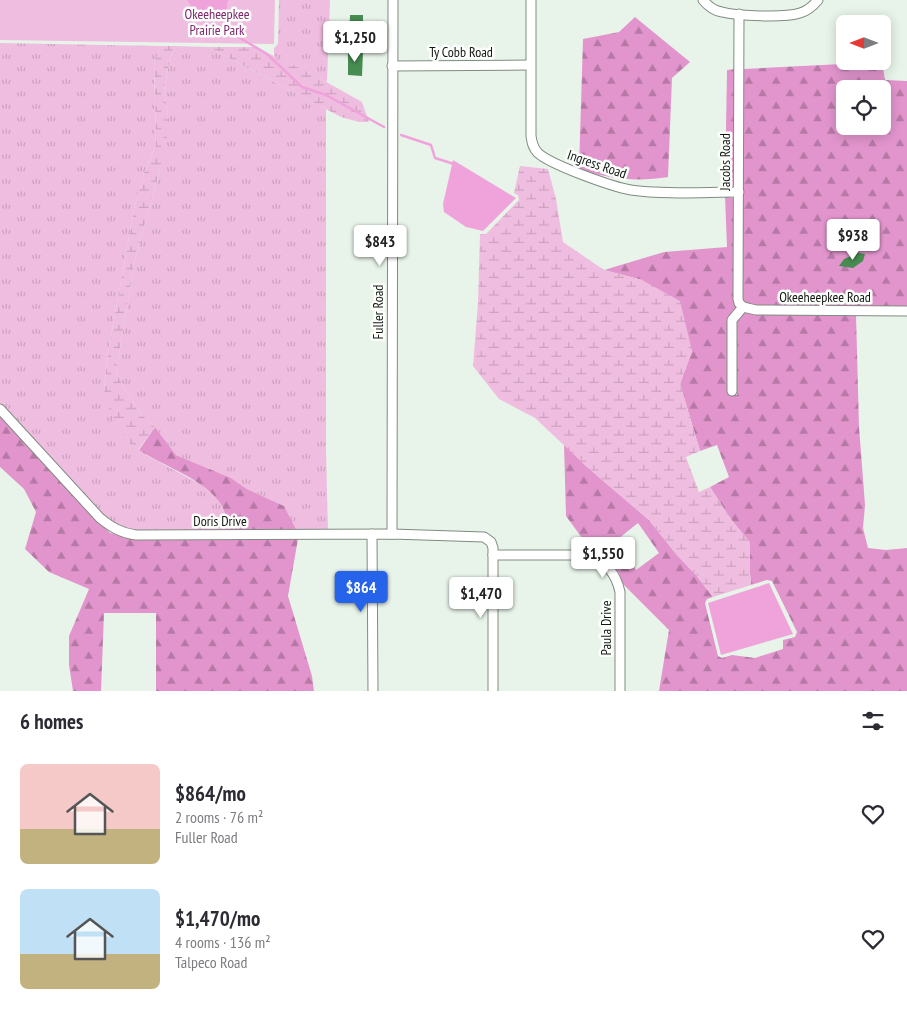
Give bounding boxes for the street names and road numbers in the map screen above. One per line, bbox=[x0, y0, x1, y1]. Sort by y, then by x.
street label: Ty Cobb Road bbox=[429, 43, 493, 61]
street label: Jacobs Road bbox=[716, 133, 734, 192]
street label: Ingress Road bbox=[565, 145, 629, 183]
street label: Fuller Road bbox=[369, 285, 387, 339]
street label: Okeeheepkee Road bbox=[779, 288, 871, 306]
street label: Doris Drive bbox=[193, 512, 247, 530]
street label: Paula Drive bbox=[597, 600, 615, 655]

